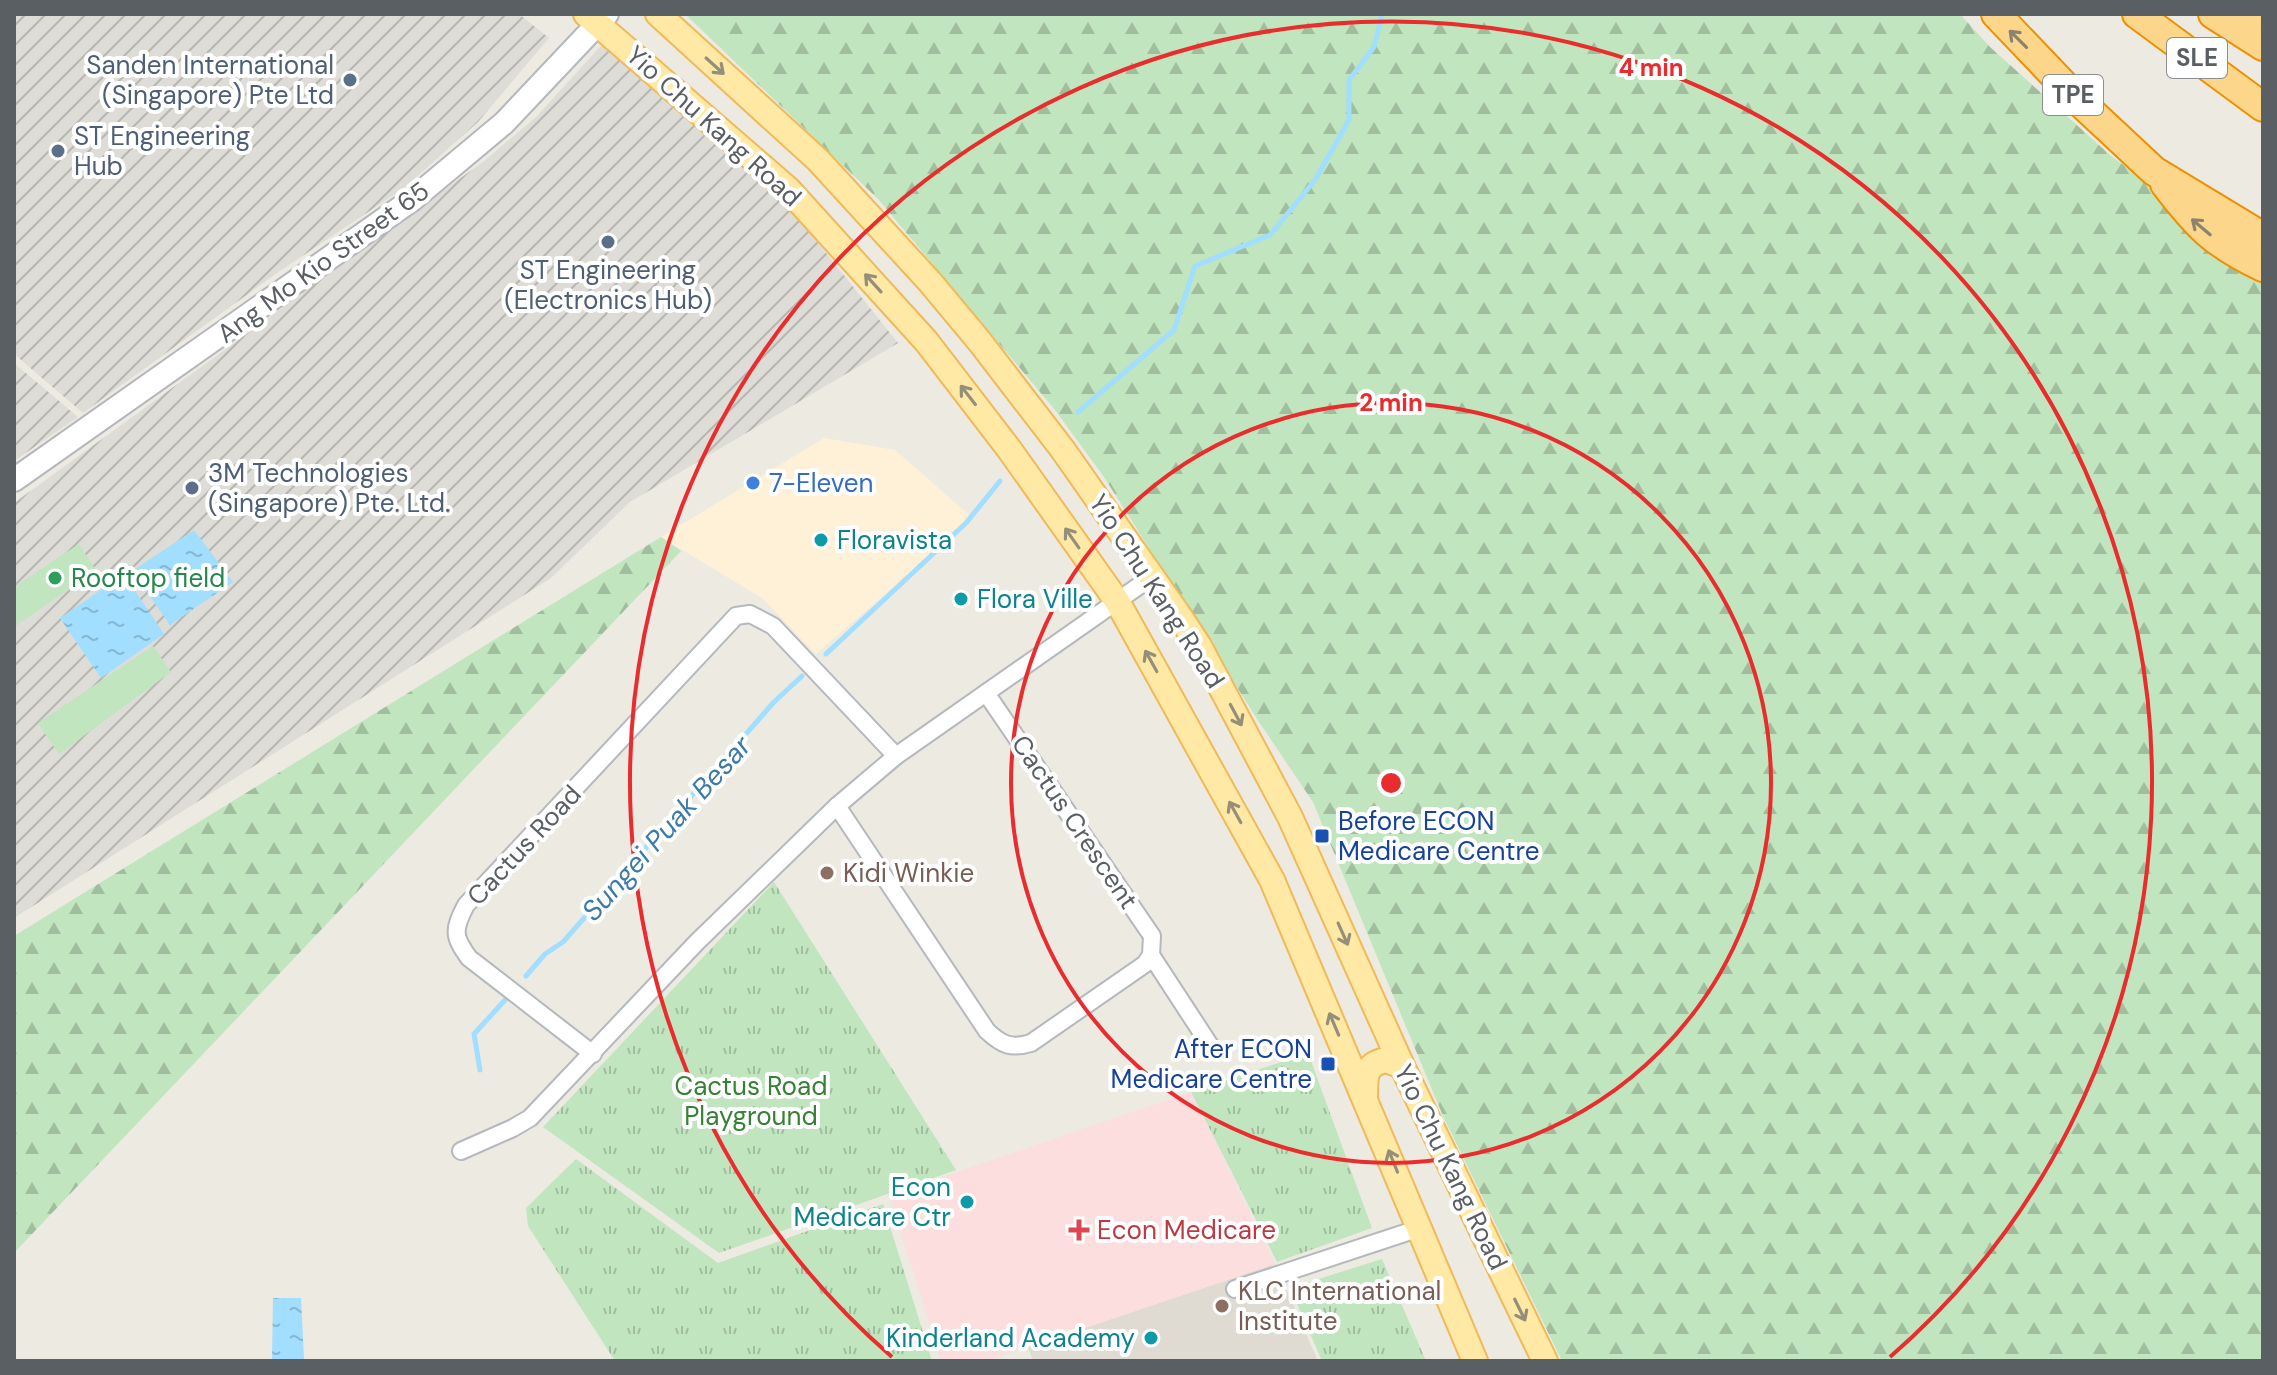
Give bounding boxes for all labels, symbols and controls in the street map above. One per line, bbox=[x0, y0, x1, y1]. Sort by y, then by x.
one-way arrow bbox=[2008, 29, 2028, 48]
street label: Yio Chu Kang Road bbox=[619, 38, 809, 214]
road number: SLE bbox=[2167, 38, 2227, 78]
place label: Sanden International (Singapore) Pte Ltd bbox=[86, 48, 334, 112]
text: 4 min bbox=[1618, 52, 1684, 83]
one-way arrow bbox=[705, 57, 725, 75]
marker: Sanden International (Singapore) Pte Ltd bbox=[341, 71, 359, 89]
road number: TPE bbox=[2043, 75, 2103, 115]
place label: ST Engineering Hub bbox=[74, 119, 250, 183]
marker: ST Engineering Hub bbox=[49, 142, 67, 160]
street label: Ang Mo Kio Street 65 bbox=[210, 174, 436, 350]
one-way arrow bbox=[2192, 218, 2212, 236]
marker: ST Engineering (Electronics Hub) bbox=[599, 233, 617, 251]
place label: ST Engineering (Electronics Hub) bbox=[504, 253, 712, 317]
one-way arrow bbox=[865, 273, 883, 293]
one-way arrow bbox=[959, 385, 976, 406]
text: 2 min bbox=[1359, 387, 1423, 418]
place label: 3M Technologies (Singapore) Pte. Ltd. bbox=[208, 456, 450, 520]
place label: 7-Eleven bbox=[769, 466, 874, 500]
marker: 7-Eleven bbox=[744, 474, 762, 492]
marker: 3M Technologies (Singapore) Pte. Ltd. bbox=[183, 479, 201, 497]
street label: Yio Chu Kang Road bbox=[1082, 488, 1232, 694]
place label: Floravista bbox=[837, 523, 952, 557]
one-way arrow bbox=[1064, 527, 1080, 549]
marker: Floravista bbox=[812, 531, 830, 549]
place label: Rooftop field bbox=[71, 561, 225, 595]
marker: Rooftop field bbox=[46, 569, 64, 587]
place label: Flora Ville bbox=[977, 582, 1093, 616]
marker: Flora Ville bbox=[952, 590, 970, 608]
one-way arrow bbox=[1143, 650, 1159, 673]
one-way arrow bbox=[1228, 703, 1244, 727]
water label: Sungei Puak Besar bbox=[573, 727, 760, 929]
street label: Cactus Crescent bbox=[1004, 728, 1146, 916]
centre of rings bbox=[1377, 769, 1405, 797]
street label: Cactus Road bbox=[459, 777, 589, 913]
one-way arrow bbox=[1227, 801, 1243, 824]
place label: Before ECON Medicare Centre bbox=[1338, 804, 1539, 868]
marker: Before ECON Medicare Centre bbox=[1313, 827, 1331, 845]
place label: Kidi Winkie bbox=[843, 856, 974, 890]
marker: Kidi Winkie bbox=[818, 864, 836, 882]
one-way arrow bbox=[1336, 922, 1351, 946]
one-way arrow bbox=[1326, 1012, 1341, 1036]
place label: After ECON Medicare Centre bbox=[1111, 1032, 1312, 1096]
marker: After ECON Medicare Centre bbox=[1319, 1055, 1337, 1073]
street label: Yio Chu Kang Road bbox=[1386, 1059, 1516, 1275]
park label: Cactus Road Playground bbox=[675, 1069, 827, 1133]
one-way arrow bbox=[1384, 1149, 1399, 1174]
place label: Econ Medicare Ctr bbox=[794, 1170, 951, 1234]
marker: Econ Medicare Ctr bbox=[958, 1193, 976, 1211]
place label: Econ Medicare bbox=[1097, 1213, 1276, 1247]
marker: Econ Medicare bbox=[1068, 1219, 1090, 1241]
place label: KLC International Institute bbox=[1238, 1274, 1441, 1338]
marker: KLC International Institute bbox=[1213, 1297, 1231, 1315]
one-way arrow bbox=[1513, 1298, 1528, 1322]
place label: Kinderland Academy bbox=[886, 1321, 1135, 1355]
marker: Kinderland Academy bbox=[1142, 1329, 1160, 1347]

